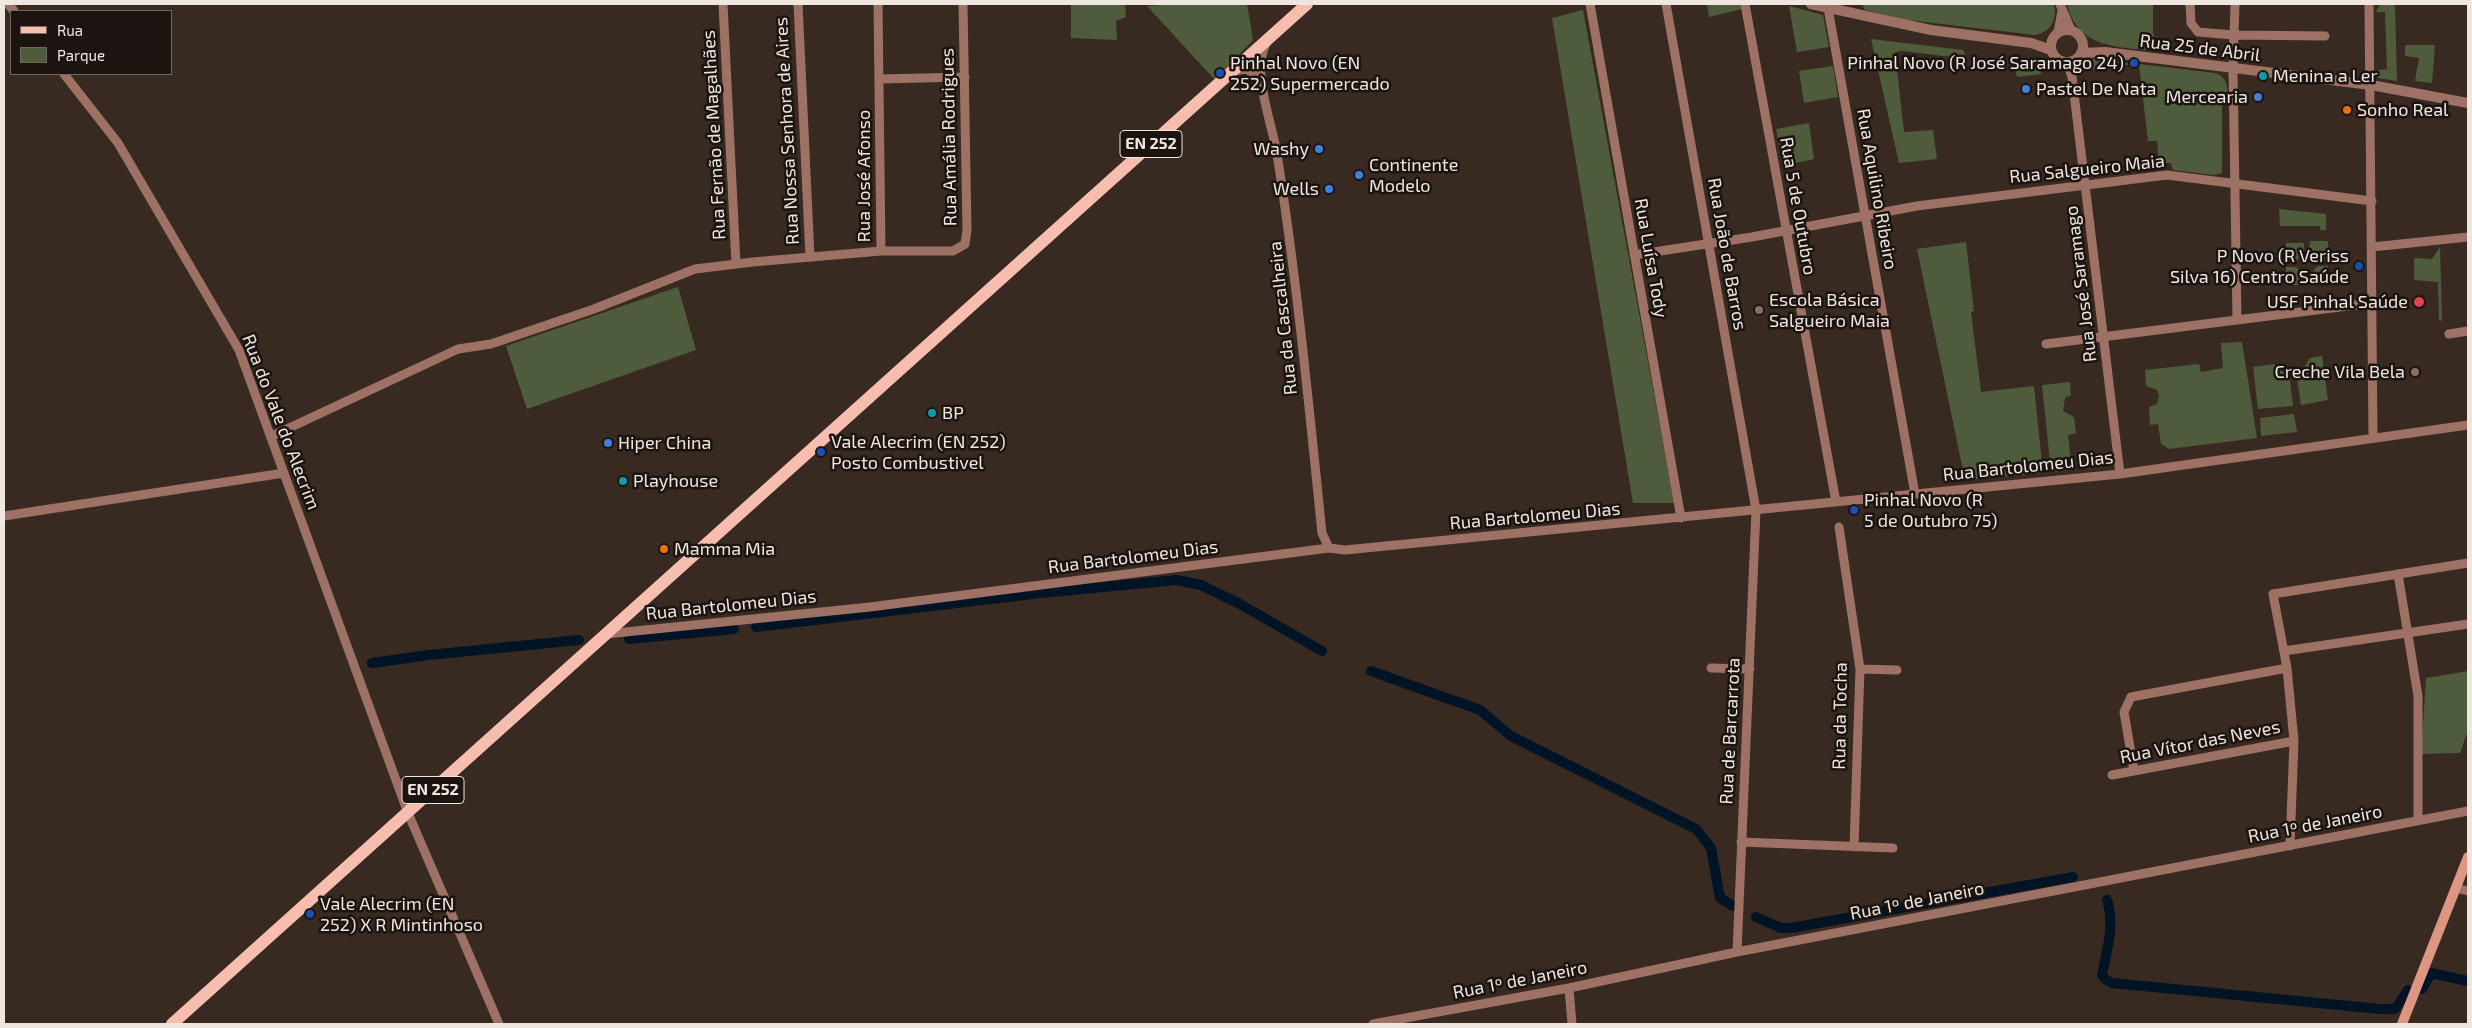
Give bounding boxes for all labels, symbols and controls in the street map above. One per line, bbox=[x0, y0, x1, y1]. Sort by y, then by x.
legend bbox=[10, 10, 172, 75]
street label: Rua Nossa Senhora de Aires bbox=[770, 17, 804, 245]
text: Rua bbox=[57, 21, 83, 39]
street label: Rua Fernão de Magalhães bbox=[698, 30, 730, 240]
street label: Rua 25 de Abril bbox=[2138, 30, 2262, 66]
text: Parque bbox=[57, 46, 105, 64]
street label: Rua Amália Rodrigues bbox=[937, 48, 961, 226]
place label: Pinhal Novo (EN 252) Supermercado bbox=[1230, 52, 1390, 94]
place label: Pinhal Novo (R José Saramago 24) bbox=[1847, 52, 2124, 74]
marker: Pinhal Novo (R José Saramago 24) bbox=[2128, 57, 2140, 69]
place label: Menina a Ler bbox=[2273, 65, 2378, 87]
marker: Pinhal Novo (EN 252) Supermercado bbox=[1214, 67, 1226, 79]
marker: Menina a Ler bbox=[2257, 70, 2269, 82]
place label: Pastel De Nata bbox=[2036, 78, 2156, 100]
marker: Pastel De Nata bbox=[2020, 83, 2032, 95]
place label: Mercearia bbox=[2166, 86, 2248, 108]
marker: Mercearia bbox=[2252, 91, 2264, 103]
place label: Sonho Real bbox=[2357, 99, 2448, 121]
marker: Sonho Real bbox=[2341, 104, 2353, 116]
street label: Rua Aquilino Ribeiro bbox=[1852, 107, 1902, 271]
street label: Rua José Afonso bbox=[853, 110, 875, 242]
road number: EN 252 bbox=[1120, 130, 1182, 158]
street label: Rua 5 de Outubro bbox=[1775, 135, 1821, 277]
place label: Washy bbox=[1253, 138, 1309, 160]
marker: Washy bbox=[1313, 143, 1325, 155]
street label: Rua Salgueiro Maia bbox=[2008, 150, 2166, 188]
place label: Continente Modelo bbox=[1369, 154, 1458, 196]
marker: Continente Modelo bbox=[1353, 169, 1365, 181]
street label: Rua João de Barros bbox=[1703, 176, 1751, 332]
place label: Wells bbox=[1273, 178, 1319, 200]
marker: Wells bbox=[1323, 183, 1335, 195]
street label: Rua Luísa Tody bbox=[1630, 197, 1672, 319]
street label: Rua José Saramago bbox=[2061, 205, 2101, 363]
street label: Rua da Cascalheira bbox=[1264, 240, 1302, 396]
place label: P Novo (R Veriss Silva 16) Centro Saúde bbox=[2170, 245, 2349, 288]
marker: P Novo (R Veriss Silva 16) Centro Saúde bbox=[2353, 260, 2365, 272]
place label: Escola Básica Salgueiro Maia bbox=[1769, 289, 1890, 332]
place label: USF Pinhal Saúde bbox=[2267, 291, 2408, 313]
marker: USF Pinhal Saúde bbox=[2412, 295, 2426, 309]
marker: Escola Básica Salgueiro Maia bbox=[1753, 304, 1765, 316]
street label: Rua do Vale do Alecrim bbox=[238, 331, 324, 513]
place label: Creche Vila Bela bbox=[2274, 361, 2405, 383]
marker: Creche Vila Bela bbox=[2409, 366, 2421, 378]
place label: BP bbox=[942, 402, 964, 424]
marker: BP bbox=[926, 407, 938, 419]
place label: Vale Alecrim (EN 252) Posto Combustivel bbox=[831, 431, 1006, 474]
place label: Hiper China bbox=[618, 432, 711, 454]
marker: Hiper China bbox=[602, 437, 614, 449]
marker: Vale Alecrim (EN 252) Posto Combustivel bbox=[815, 446, 827, 458]
street label: Rua Bartolomeu Dias bbox=[1942, 446, 2114, 486]
place label: Playhouse bbox=[633, 470, 718, 492]
marker: Playhouse bbox=[617, 475, 629, 487]
place label: Pinhal Novo (R 5 de Outubro 75) bbox=[1864, 489, 1997, 532]
street label: Rua Bartolomeu Dias bbox=[1449, 498, 1621, 534]
marker: Pinhal Novo (R 5 de Outubro 75) bbox=[1848, 504, 1860, 516]
street label: Rua Bartolomeu Dias bbox=[1047, 536, 1219, 578]
place label: Mamma Mia bbox=[674, 538, 775, 560]
marker: Mamma Mia bbox=[658, 543, 670, 555]
street label: Rua Bartolomeu Dias bbox=[645, 585, 817, 625]
street label: Rua de Barcarrota bbox=[1715, 657, 1745, 805]
street label: Rua da Tocha bbox=[1828, 662, 1852, 770]
street label: Rua Vítor das Neves bbox=[2118, 716, 2282, 768]
road number: EN 252 bbox=[402, 776, 464, 804]
street label: Rua 1º de Janeiro bbox=[2246, 800, 2384, 848]
street label: Rua 1º de Janeiro bbox=[1848, 877, 1986, 925]
place label: Vale Alecrim (EN 252) X R Mintinhoso bbox=[320, 893, 483, 936]
marker: Vale Alecrim (EN 252) X R Mintinhoso bbox=[304, 908, 316, 920]
street label: Rua 1º de Janeiro bbox=[1451, 956, 1589, 1004]

